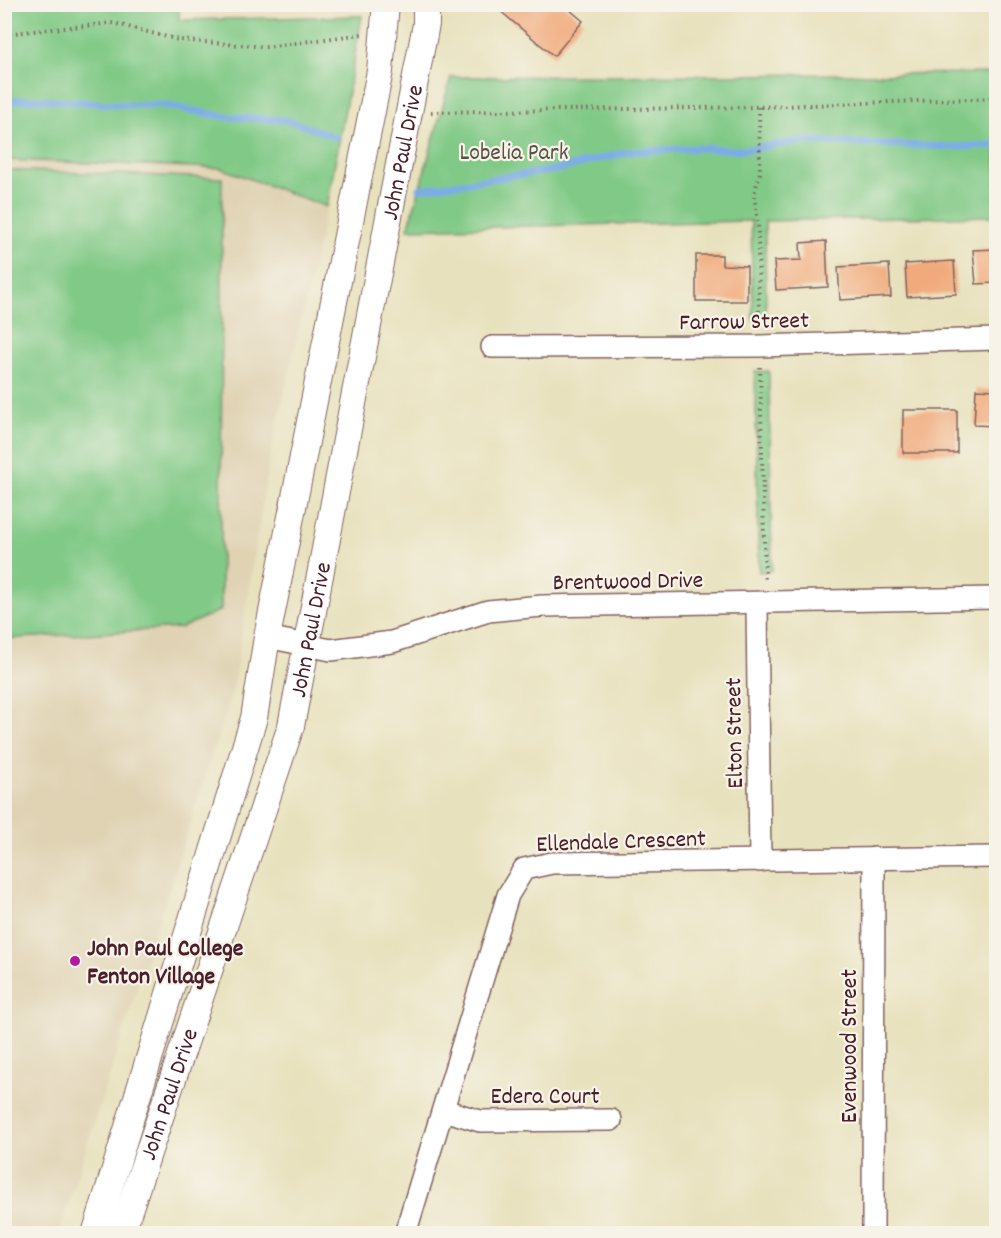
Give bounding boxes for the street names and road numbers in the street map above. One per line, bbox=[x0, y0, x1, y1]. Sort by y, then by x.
street label: John Paul Drive bbox=[375, 82, 434, 223]
street label: Farrow Street bbox=[679, 305, 809, 341]
street label: John Paul Drive bbox=[283, 560, 342, 701]
street label: Brentwood Drive bbox=[552, 565, 704, 601]
street label: Elton Street bbox=[718, 677, 754, 789]
street label: Ellendale Crescent bbox=[536, 823, 707, 863]
street label: Evenwood Street bbox=[834, 969, 868, 1123]
street label: John Paul Drive bbox=[133, 1024, 209, 1165]
street label: Edera Court bbox=[490, 1081, 600, 1115]

